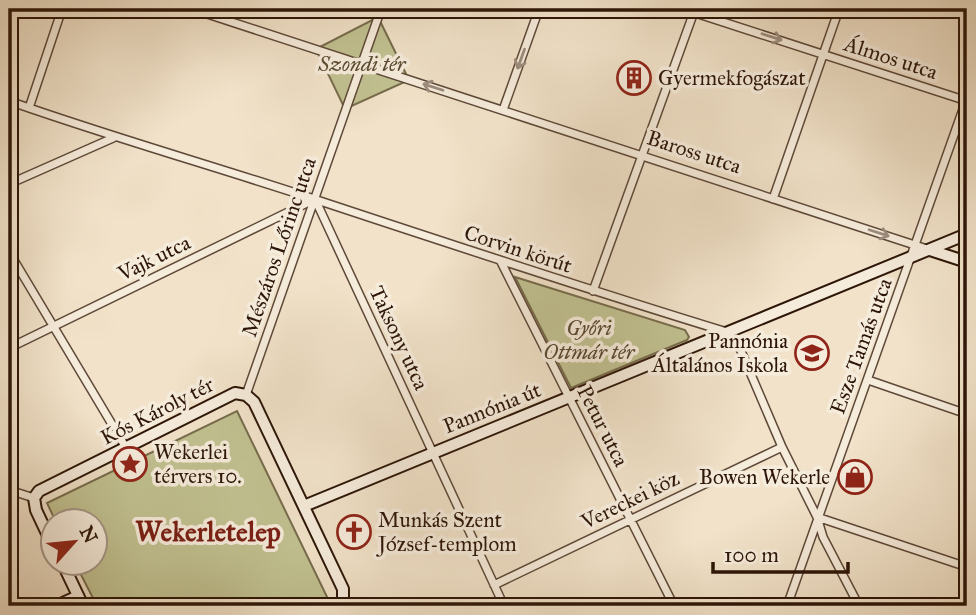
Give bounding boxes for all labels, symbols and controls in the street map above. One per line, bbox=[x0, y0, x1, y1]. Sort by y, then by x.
street label: Álmos utca bbox=[840, 30, 941, 85]
one-way arrow bbox=[760, 32, 782, 45]
one-way arrow bbox=[514, 48, 526, 70]
park label: Szondi tér bbox=[317, 51, 407, 77]
building icon: Gyermekfogászat bbox=[615, 59, 653, 97]
place label: Gyermekfogászat bbox=[658, 65, 806, 91]
one-way arrow bbox=[422, 80, 444, 93]
street label: Baross utca bbox=[644, 125, 744, 179]
street label: Mészáros Lőrinc utca bbox=[236, 154, 322, 340]
street label: Corvin körút bbox=[461, 219, 576, 279]
one-way arrow bbox=[868, 228, 890, 241]
street label: Vajk utca bbox=[113, 229, 195, 287]
street label: Esze Tamás utca bbox=[824, 274, 898, 418]
street label: Taksony utca bbox=[364, 282, 434, 394]
park label: Győri Ottmár tér bbox=[544, 315, 636, 365]
place label: Pannónia Általános Iskola bbox=[651, 328, 788, 378]
school or university icon: Pannónia Általános Iskola bbox=[793, 334, 831, 372]
street label: Kós Károly tér bbox=[96, 371, 218, 451]
street label: Pannónia út bbox=[439, 376, 545, 439]
street label: Petur utca bbox=[572, 381, 635, 471]
place label: Wekerlei térvers 10. bbox=[154, 439, 242, 489]
place icon: Wekerlei térvers 10. bbox=[111, 445, 149, 483]
shop icon: Bowen Wekerle bbox=[836, 458, 874, 496]
place label: Bowen Wekerle bbox=[699, 464, 830, 490]
street label: Vereckei köz bbox=[576, 465, 683, 535]
north arrow bbox=[38, 506, 108, 576]
place label: Munkás Szent József-templom bbox=[376, 507, 517, 557]
church icon: Munkás Szent József-templom bbox=[335, 513, 373, 551]
district label: Wekerletelep bbox=[135, 514, 281, 549]
text: N bbox=[75, 522, 103, 547]
scale bar bbox=[713, 531, 848, 575]
text: 100 m bbox=[724, 542, 779, 568]

